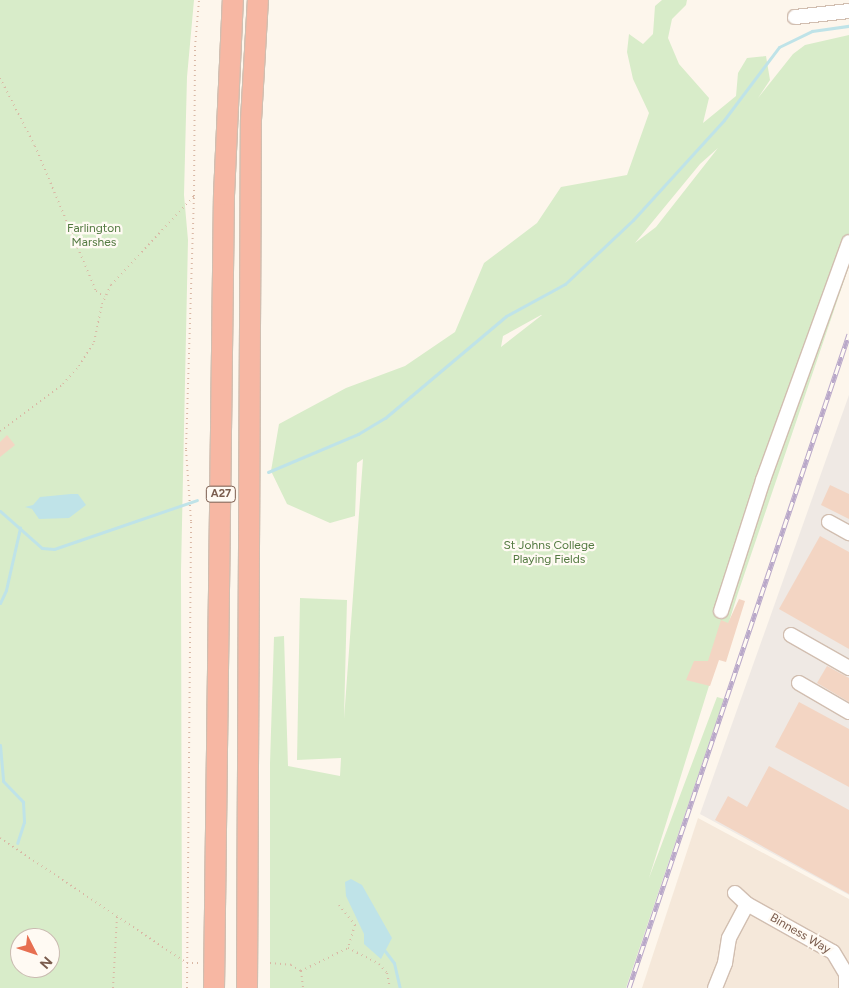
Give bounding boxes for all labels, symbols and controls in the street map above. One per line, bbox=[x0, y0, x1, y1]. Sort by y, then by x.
park label: Farlington Marshes bbox=[67, 222, 121, 250]
road number: A27 bbox=[205, 486, 237, 502]
park label: St Johns College Playing Fields bbox=[504, 539, 594, 567]
street label: Binness Way bbox=[767, 911, 833, 957]
north arrow bbox=[10, 928, 60, 978]
text: N bbox=[36, 953, 56, 972]

